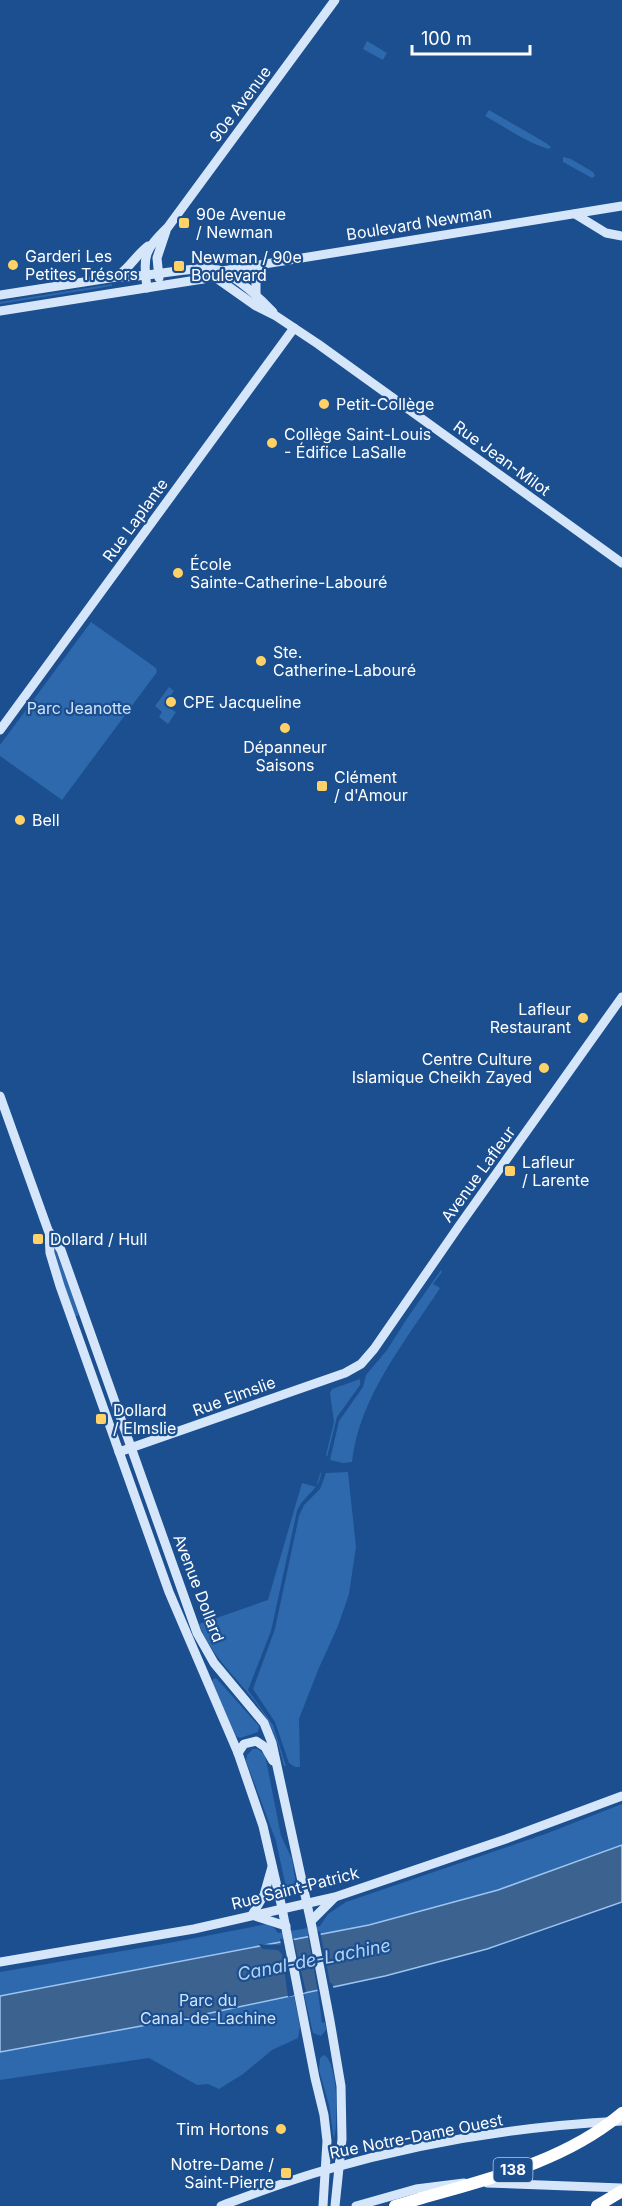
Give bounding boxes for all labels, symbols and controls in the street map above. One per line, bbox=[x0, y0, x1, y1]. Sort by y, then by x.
scale bar bbox=[412, 18, 530, 56]
text: 100 m bbox=[421, 28, 472, 49]
street label: 90e Avenue bbox=[205, 62, 275, 146]
street label: Boulevard Newman bbox=[345, 202, 493, 244]
place label: 90e Avenue / Newman bbox=[196, 204, 286, 242]
marker: 90e Avenue / Newman bbox=[177, 216, 191, 230]
place label: Garderi Les Petites Trésors bbox=[25, 246, 138, 284]
place label: Newman / 90e Boulevard bbox=[191, 247, 302, 285]
marker: Garderi Les Petites Trésors bbox=[6, 258, 20, 272]
marker: Newman / 90e Boulevard bbox=[172, 259, 186, 273]
place label: Petit-Collège bbox=[336, 394, 434, 414]
marker: Petit-Collège bbox=[317, 397, 331, 411]
street label: Rue Jean-Milot bbox=[450, 416, 554, 500]
place label: Collège Saint-Louis - Édifice LaSalle bbox=[284, 424, 431, 462]
marker: Collège Saint-Louis - Édifice LaSalle bbox=[265, 436, 279, 450]
street label: Rue Laplante bbox=[98, 474, 172, 566]
place label: École Sainte-Catherine-Labouré bbox=[190, 554, 387, 592]
marker: École Sainte-Catherine-Labouré bbox=[171, 566, 185, 580]
place label: Ste. Catherine-Labouré bbox=[273, 642, 416, 680]
marker: Ste. Catherine-Labouré bbox=[254, 654, 268, 668]
place label: CPE Jacqueline bbox=[183, 692, 301, 712]
marker: CPE Jacqueline bbox=[164, 695, 178, 709]
park label: Parc Jeanotte bbox=[27, 698, 131, 718]
marker: Dépanneur Saisons bbox=[278, 721, 292, 735]
place label: Dépanneur Saisons bbox=[243, 737, 327, 775]
place label: Clément / d'Amour bbox=[334, 767, 408, 805]
marker: Clément / d'Amour bbox=[315, 779, 329, 793]
place label: Bell bbox=[32, 810, 60, 830]
marker: Bell bbox=[13, 813, 27, 827]
place label: Lafleur Restaurant bbox=[490, 999, 571, 1037]
marker: Lafleur Restaurant bbox=[576, 1011, 590, 1025]
place label: Centre Culture Islamique Cheikh Zayed bbox=[352, 1049, 532, 1087]
marker: Centre Culture Islamique Cheikh Zayed bbox=[537, 1061, 551, 1075]
street label: Avenue Lafleur bbox=[437, 1122, 519, 1226]
place label: Lafleur / Larente bbox=[522, 1152, 589, 1190]
marker: Lafleur / Larente bbox=[503, 1164, 517, 1178]
place label: Dollard / Hull bbox=[50, 1229, 147, 1249]
marker: Dollard / Hull bbox=[31, 1232, 45, 1246]
street label: Rue Elmslie bbox=[190, 1372, 278, 1420]
place label: Dollard / Elmslie bbox=[113, 1400, 176, 1438]
marker: Dollard / Elmslie bbox=[94, 1412, 108, 1426]
street label: Avenue Dollard bbox=[169, 1531, 229, 1645]
street label: Rue Saint-Patrick bbox=[229, 1862, 361, 1914]
water label: Canal-de-Lachine bbox=[235, 1934, 392, 1985]
park label: Parc du Canal-de-Lachine bbox=[140, 1990, 276, 2028]
street label: Rue Notre-Dame Ouest bbox=[328, 2109, 504, 2163]
place label: Tim Hortons bbox=[176, 2119, 269, 2139]
marker: Tim Hortons bbox=[274, 2122, 288, 2136]
place label: Notre-Dame / Saint-Pierre bbox=[171, 2154, 274, 2192]
road number: 138 bbox=[494, 2158, 532, 2182]
marker: Notre-Dame / Saint-Pierre bbox=[279, 2166, 293, 2180]

